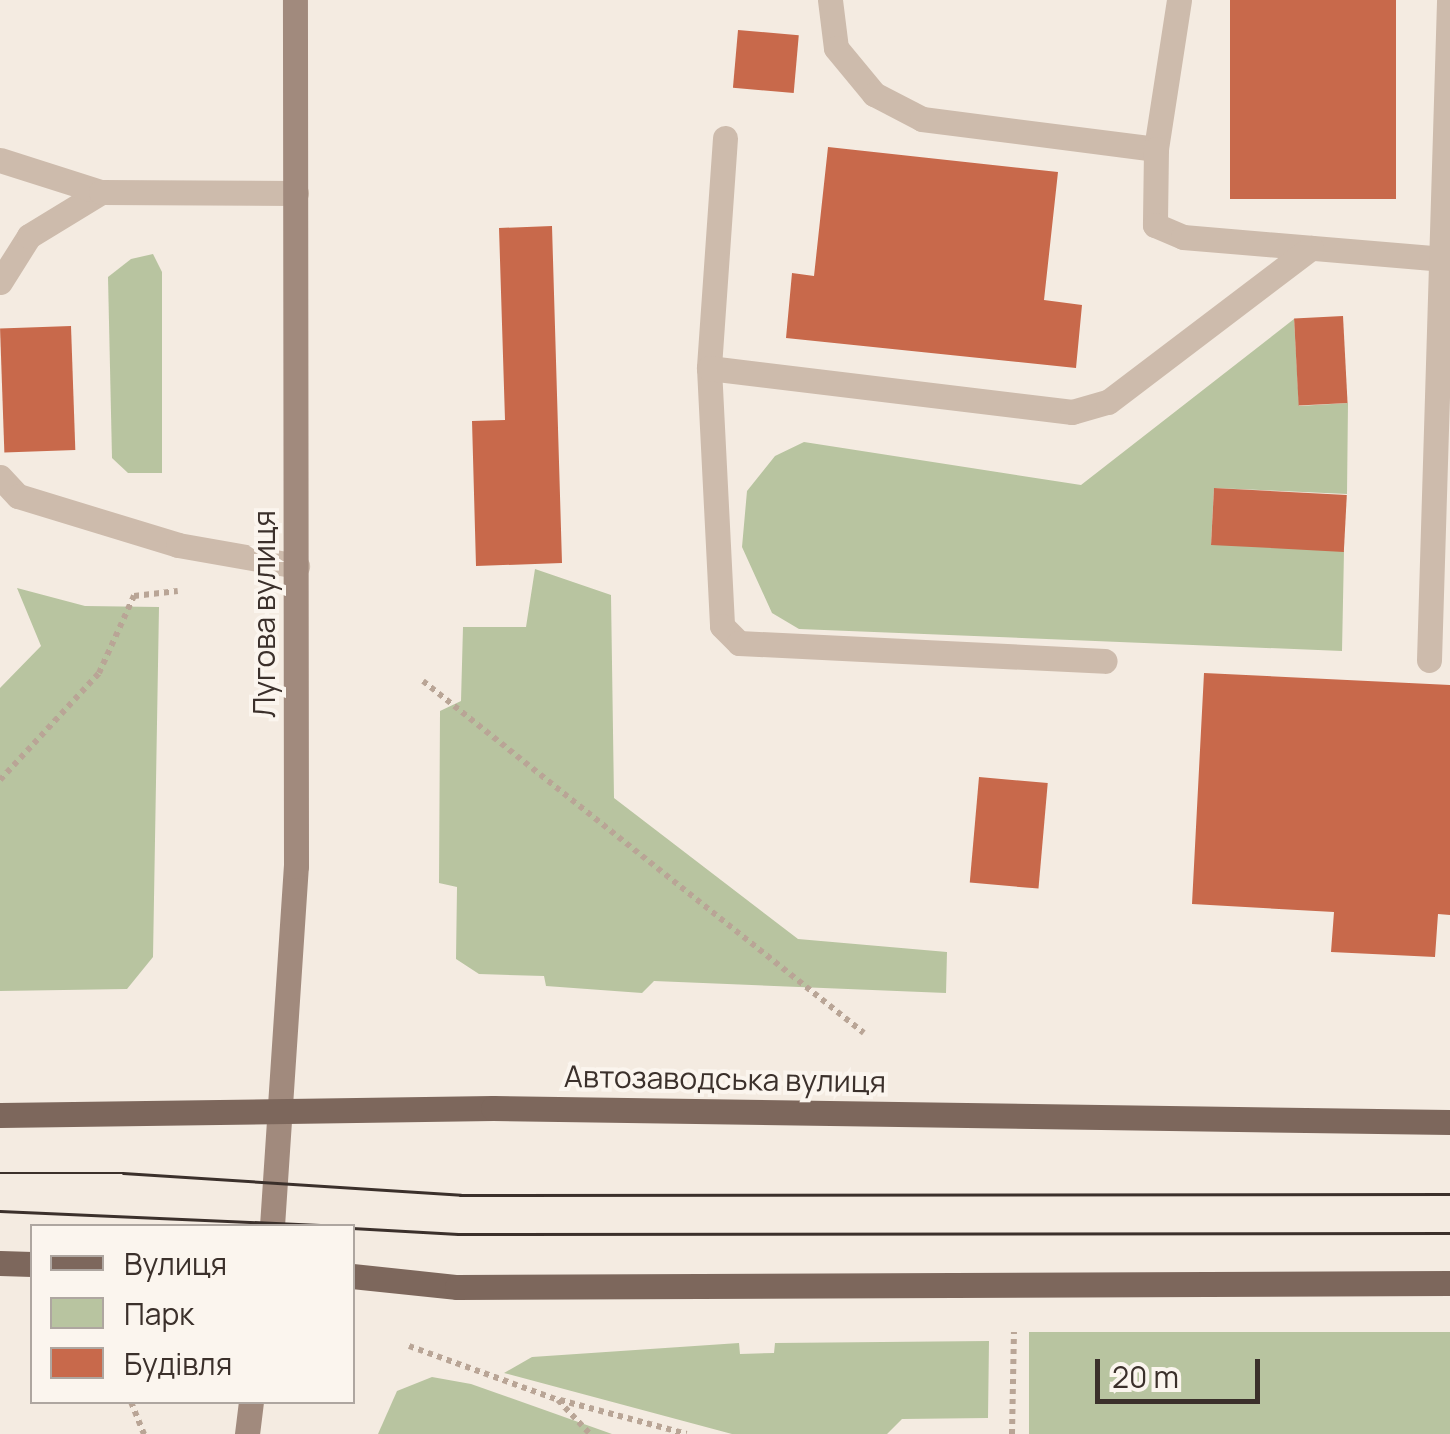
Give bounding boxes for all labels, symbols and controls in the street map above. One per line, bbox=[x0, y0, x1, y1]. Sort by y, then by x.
street label: Лугова вулиця bbox=[246, 510, 282, 718]
street label: Автозаводська вулиця bbox=[564, 1058, 886, 1100]
legend bbox=[30, 1224, 355, 1404]
text: Вулиця bbox=[124, 1243, 227, 1284]
text: Парк bbox=[124, 1293, 194, 1334]
scale bar bbox=[1100, 1339, 1265, 1401]
text: Будівля bbox=[124, 1343, 232, 1384]
text: 20 m bbox=[1112, 1356, 1179, 1397]

